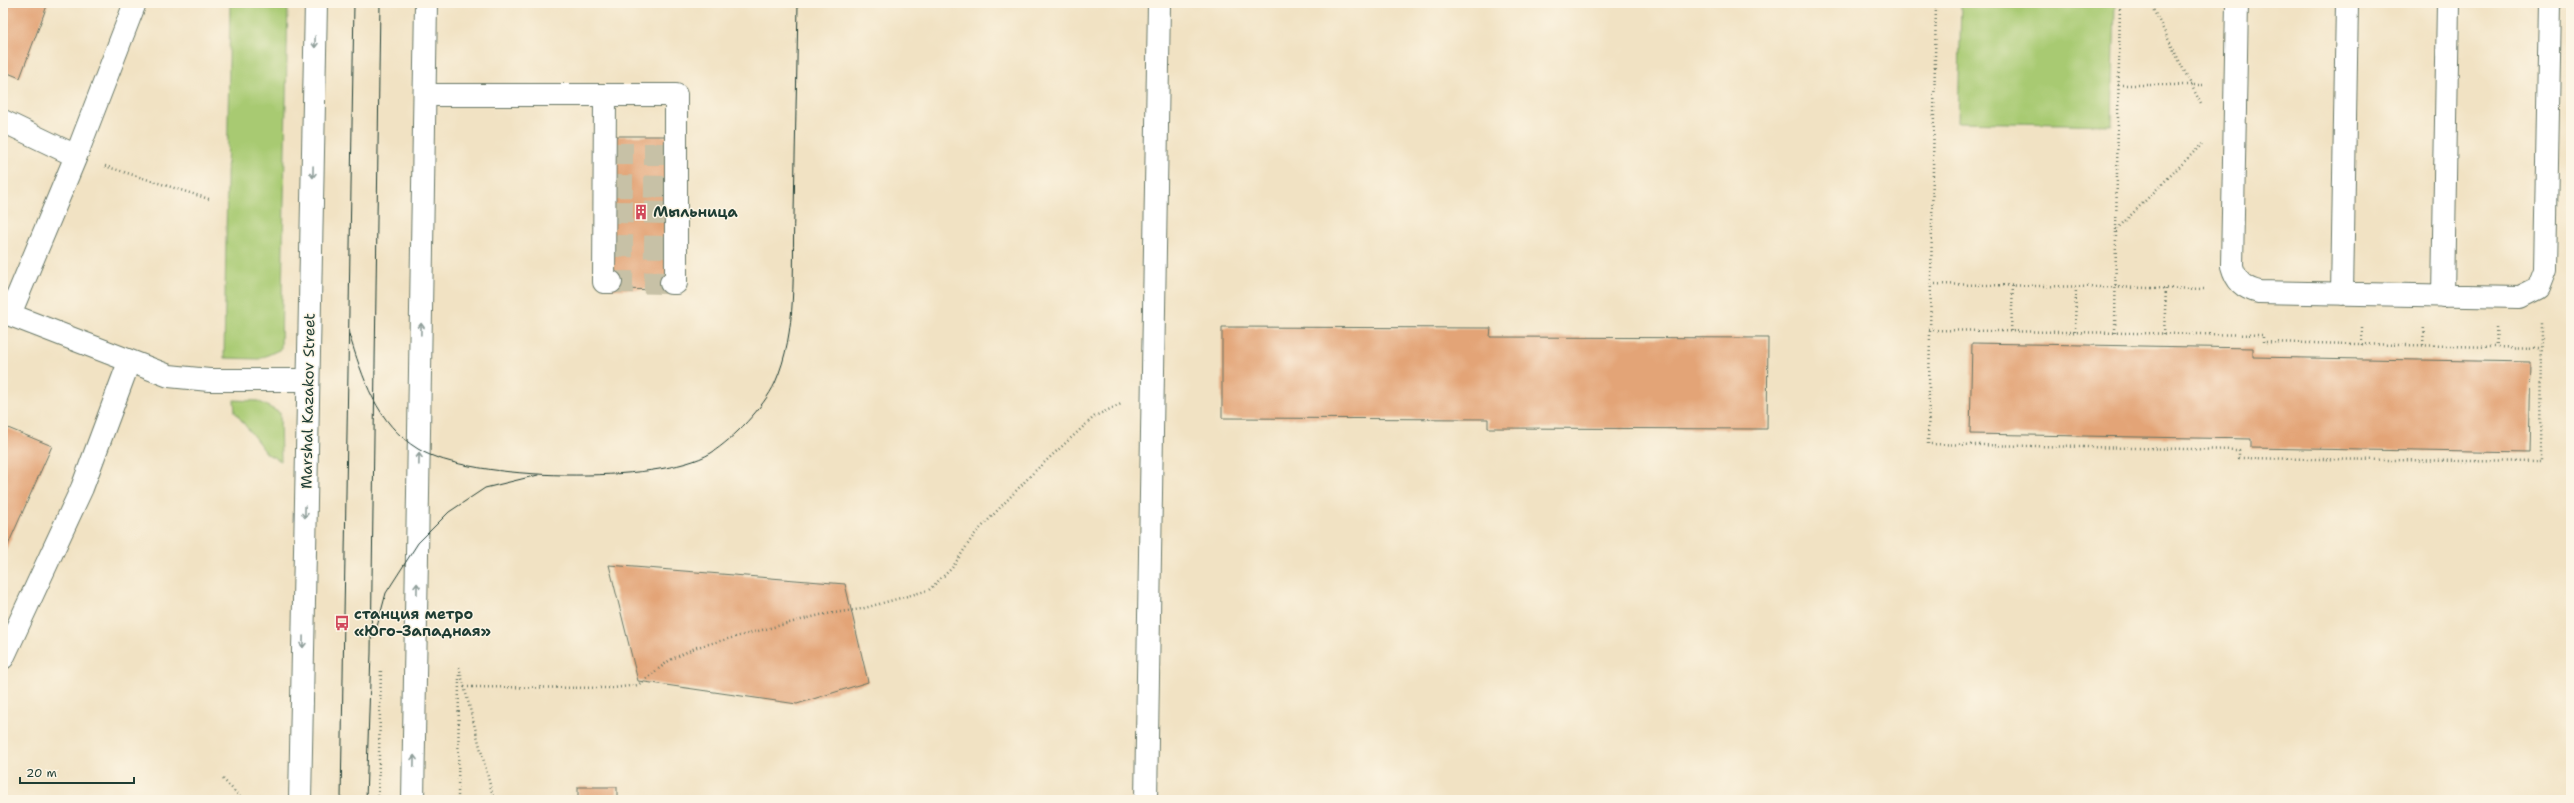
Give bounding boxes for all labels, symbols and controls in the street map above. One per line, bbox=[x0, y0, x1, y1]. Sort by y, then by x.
one-way arrow bbox=[312, 35, 319, 48]
one-way arrow bbox=[309, 165, 316, 178]
place label: Мыльница bbox=[653, 202, 738, 222]
building icon: Мыльница bbox=[632, 203, 650, 221]
street label: Marshal Kazakov Street bbox=[296, 313, 320, 489]
one-way arrow bbox=[417, 323, 425, 336]
one-way arrow bbox=[415, 453, 423, 466]
one-way arrow bbox=[302, 505, 309, 518]
one-way arrow bbox=[413, 583, 421, 596]
place label: станция метро «Юго-Западная» bbox=[354, 604, 491, 641]
bus stop icon: станция метро «Юго-Западная» bbox=[333, 614, 351, 632]
one-way arrow bbox=[299, 635, 307, 648]
one-way arrow bbox=[410, 755, 417, 768]
scale bar bbox=[20, 759, 134, 785]
text: 20 m bbox=[26, 765, 57, 781]

